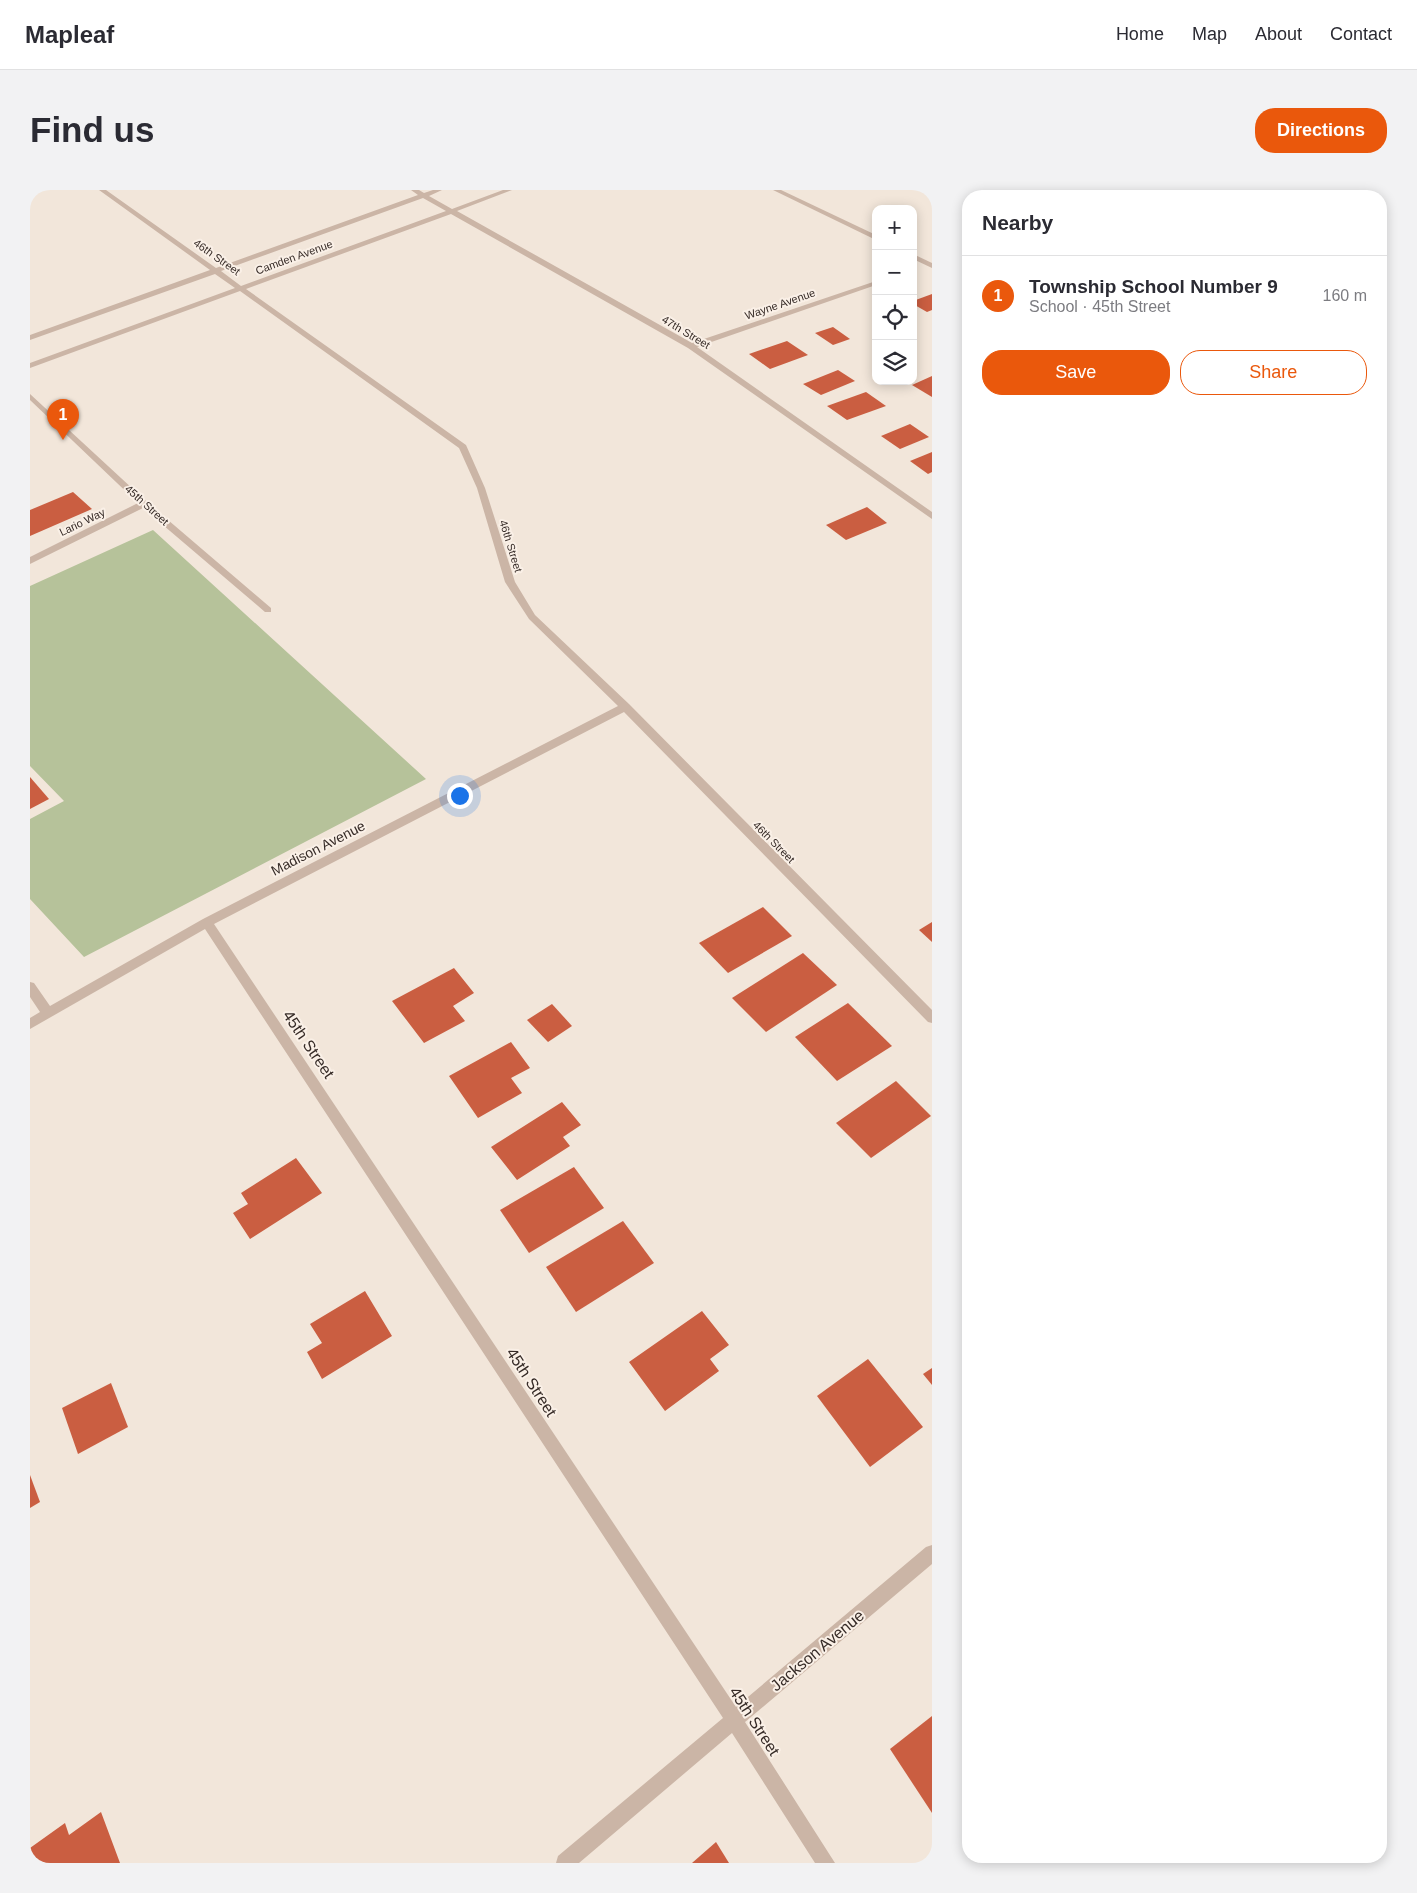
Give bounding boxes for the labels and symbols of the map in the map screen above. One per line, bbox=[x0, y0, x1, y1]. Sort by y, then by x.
street label: 46th Street bbox=[192, 237, 242, 277]
street label: Camden Avenue bbox=[254, 237, 334, 277]
street label: Wayne Avenue bbox=[743, 286, 817, 322]
street label: 47th Street bbox=[660, 313, 712, 351]
pin: 1 bbox=[47, 399, 79, 440]
street label: 45th Street bbox=[123, 483, 171, 527]
street label: Lario Way bbox=[57, 506, 107, 538]
street label: 46th Street bbox=[497, 519, 525, 573]
your location bbox=[447, 783, 473, 809]
street label: Madison Avenue bbox=[268, 817, 368, 879]
street label: 46th Street bbox=[751, 819, 797, 865]
street label: 45th Street bbox=[280, 1007, 338, 1082]
street label: 45th Street bbox=[503, 1345, 560, 1420]
street label: Jackson Avenue bbox=[767, 1606, 867, 1694]
street label: 45th Street bbox=[726, 1684, 783, 1759]

